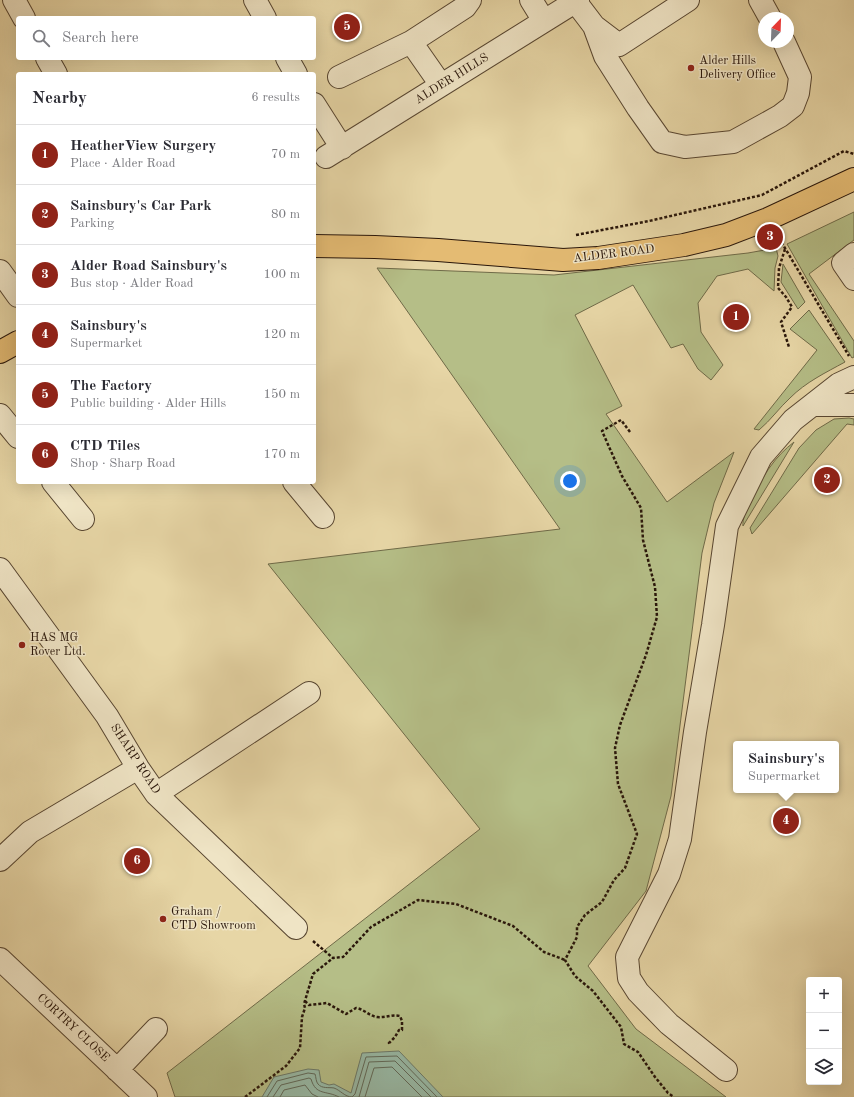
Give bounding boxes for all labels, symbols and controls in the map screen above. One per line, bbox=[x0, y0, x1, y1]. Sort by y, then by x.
pin: 5 bbox=[334, 12, 360, 42]
north arrow bbox=[758, 12, 794, 48]
search box bbox=[16, 16, 316, 60]
icon: search bbox=[30, 27, 52, 49]
text: Search here bbox=[62, 31, 139, 46]
street label: ALDER HILLS bbox=[413, 52, 491, 106]
place label: Alder Hills Delivery Office bbox=[699, 55, 776, 81]
marker: Alder Hills Delivery Office bbox=[686, 63, 696, 73]
text: Nearby bbox=[32, 90, 87, 107]
text: 6 results bbox=[251, 91, 300, 104]
text: HeatherView Surgery bbox=[70, 139, 216, 154]
text: 1 bbox=[41, 148, 49, 161]
text: 70 m bbox=[271, 148, 300, 161]
text: Place · Alder Road bbox=[70, 157, 175, 170]
text: Sainsbury's Car Park bbox=[70, 199, 212, 214]
text: 2 bbox=[41, 208, 49, 221]
text: 80 m bbox=[271, 208, 300, 221]
text: Parking bbox=[70, 217, 114, 230]
pin: 3 bbox=[757, 222, 783, 252]
street label: ALDER ROAD bbox=[573, 243, 655, 265]
text: Alder Road Sainsbury's bbox=[70, 259, 227, 274]
text: 3 bbox=[41, 268, 49, 281]
text: 100 m bbox=[263, 268, 300, 281]
text: Bus stop · Alder Road bbox=[70, 277, 194, 290]
pin: 1 bbox=[723, 302, 749, 332]
text: Sainsbury's bbox=[70, 319, 147, 334]
text: 4 bbox=[41, 328, 49, 341]
text: 120 m bbox=[263, 328, 300, 341]
text: Supermarket bbox=[70, 337, 142, 350]
text: The Factory bbox=[70, 379, 152, 394]
text: 5 bbox=[41, 388, 49, 401]
text: 150 m bbox=[263, 388, 300, 401]
text: Public building · Alder Hills bbox=[70, 397, 226, 410]
text: CTD Tiles bbox=[70, 439, 140, 454]
text: 6 bbox=[41, 448, 49, 461]
text: 170 m bbox=[263, 448, 300, 461]
text: Shop · Sharp Road bbox=[70, 457, 175, 470]
pin: 2 bbox=[814, 465, 840, 495]
your location bbox=[560, 471, 580, 491]
place label: HAS MG Rover Ltd. bbox=[30, 632, 86, 658]
marker: HAS MG Rover Ltd. bbox=[17, 640, 27, 650]
street label: SHARP ROAD bbox=[108, 722, 162, 796]
popup bbox=[733, 741, 839, 793]
text: Sainsbury's bbox=[748, 752, 824, 767]
text: Supermarket bbox=[748, 770, 820, 783]
pin: 4 bbox=[773, 806, 799, 836]
pin: 6 bbox=[124, 846, 150, 876]
place label: Graham / CTD Showroom bbox=[171, 906, 256, 932]
marker: Graham / CTD Showroom bbox=[158, 914, 168, 924]
map controls bbox=[806, 977, 842, 1085]
button: + bbox=[806, 977, 842, 1013]
street label: CORTRY CLOSE bbox=[35, 992, 111, 1064]
button: − bbox=[806, 1013, 842, 1049]
button: layers bbox=[806, 1049, 842, 1085]

